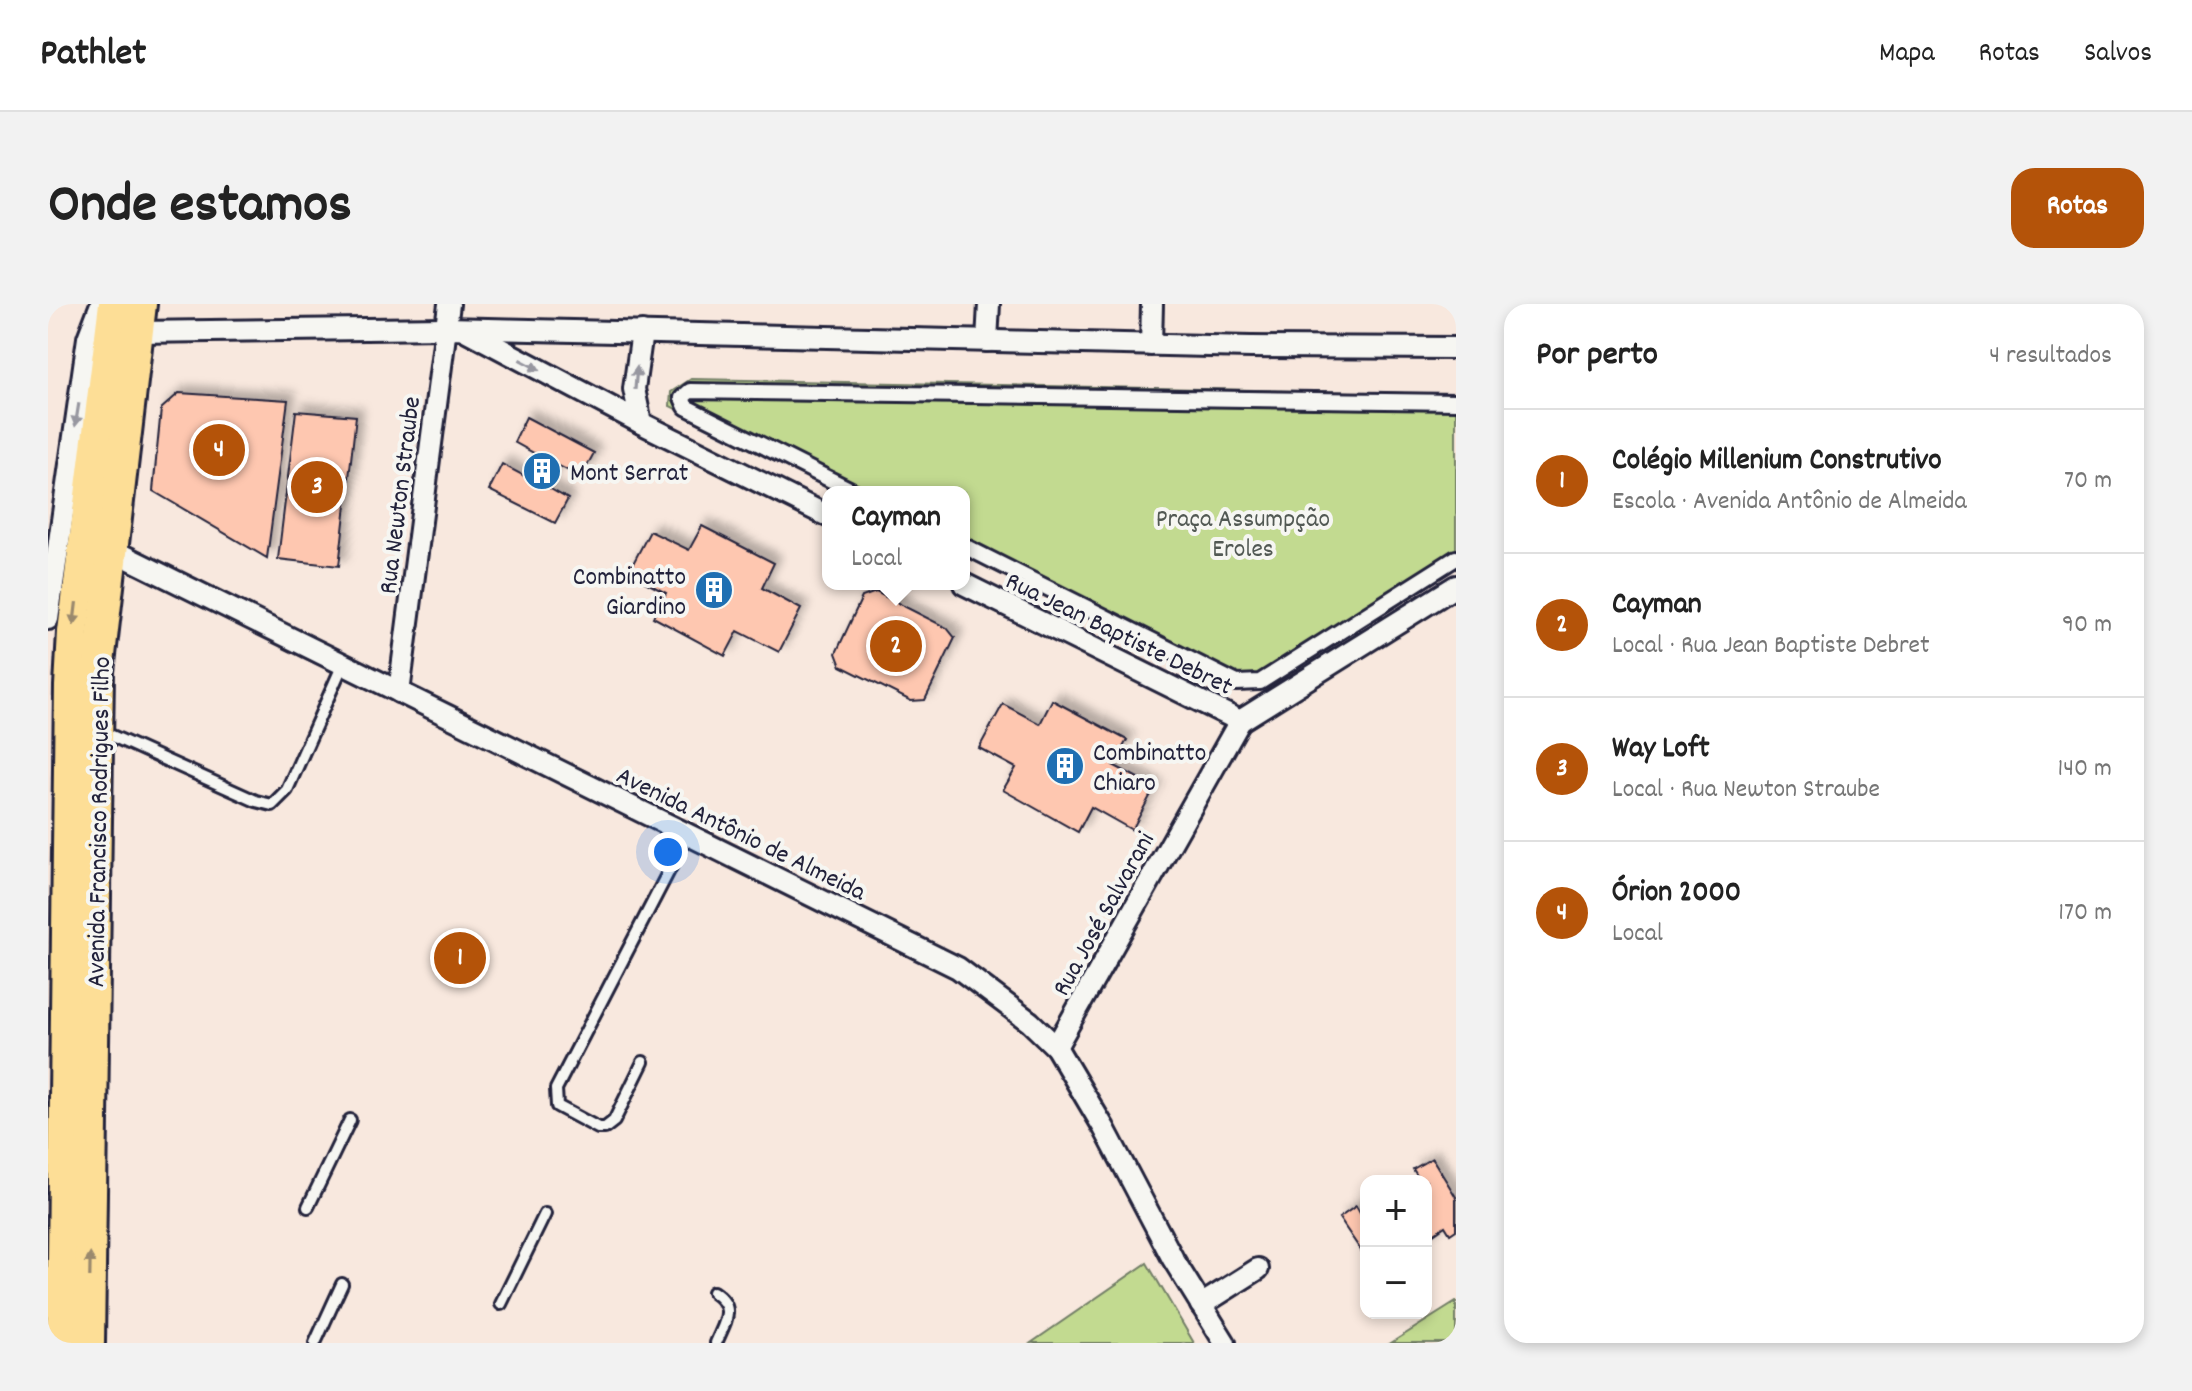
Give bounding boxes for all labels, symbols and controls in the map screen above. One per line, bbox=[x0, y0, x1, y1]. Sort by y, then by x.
text: Pathlet bbox=[40, 28, 146, 83]
text: Mapa bbox=[1879, 35, 1935, 75]
text: Rotas bbox=[1979, 35, 2040, 75]
text: Salvos bbox=[2084, 35, 2152, 75]
text: Onde estamos bbox=[48, 168, 352, 248]
button: Rotas bbox=[2011, 168, 2144, 248]
text: Por perto bbox=[1536, 332, 1658, 381]
text: 4 resultados bbox=[1989, 338, 2112, 375]
one-way arrow bbox=[519, 358, 542, 371]
one-way arrow bbox=[629, 365, 642, 390]
street label: Rua Newton Straube bbox=[371, 394, 432, 596]
one-way arrow bbox=[70, 403, 83, 428]
pin: 4 bbox=[193, 420, 245, 480]
text: Colégio Millenium Construtivo bbox=[1612, 441, 1942, 484]
building icon: Mont Serrat bbox=[521, 450, 563, 492]
place label: Mont Serrat bbox=[570, 456, 689, 493]
pin: 3 bbox=[291, 457, 343, 517]
text: 1 bbox=[1559, 463, 1565, 500]
text: 70 m bbox=[2064, 463, 2112, 500]
text: Escola · Avenida Antônio de Almeida bbox=[1612, 484, 1967, 521]
popup bbox=[822, 486, 970, 590]
text: Cayman bbox=[851, 498, 941, 541]
park label: Praça Assumpção Eroles bbox=[1156, 502, 1330, 569]
text: Local bbox=[851, 541, 902, 578]
place label: Combinatto Giardino bbox=[573, 560, 686, 627]
street label: Rua Jean Baptiste Debret bbox=[999, 564, 1239, 706]
building icon: Combinatto Giardino bbox=[693, 569, 735, 611]
text: Cayman bbox=[1612, 585, 1702, 628]
one-way arrow bbox=[68, 602, 81, 627]
text: 2 bbox=[1556, 607, 1568, 644]
text: 90 m bbox=[2062, 607, 2112, 644]
pin: 2 bbox=[870, 616, 922, 676]
text: Local · Rua Jean Baptiste Debret bbox=[1612, 628, 1930, 665]
street label: Avenida Francisco Rodrigues Filho bbox=[79, 656, 122, 988]
text: Way Loft bbox=[1612, 729, 1710, 772]
place label: Combinatto Chiaro bbox=[1093, 736, 1206, 803]
building icon: Combinatto Chiaro bbox=[1044, 745, 1086, 787]
text: 3 bbox=[1556, 751, 1568, 788]
text: 140 m bbox=[2058, 751, 2112, 788]
street label: Avenida Antônio de Almeida bbox=[609, 759, 872, 912]
text: Local · Rua Newton Straube bbox=[1612, 772, 1880, 809]
street label: Rua José Salvarani bbox=[1045, 826, 1166, 1004]
your location bbox=[648, 832, 688, 872]
text: Órion 2000 bbox=[1612, 873, 1741, 916]
text: 4 bbox=[1557, 895, 1567, 932]
text: 170 m bbox=[2058, 895, 2112, 932]
text: Local bbox=[1612, 916, 1663, 953]
pin: 1 bbox=[434, 928, 486, 988]
map controls bbox=[1360, 1175, 1432, 1319]
button: + bbox=[1360, 1175, 1432, 1247]
button: − bbox=[1360, 1247, 1432, 1319]
one-way arrow bbox=[84, 1252, 96, 1277]

